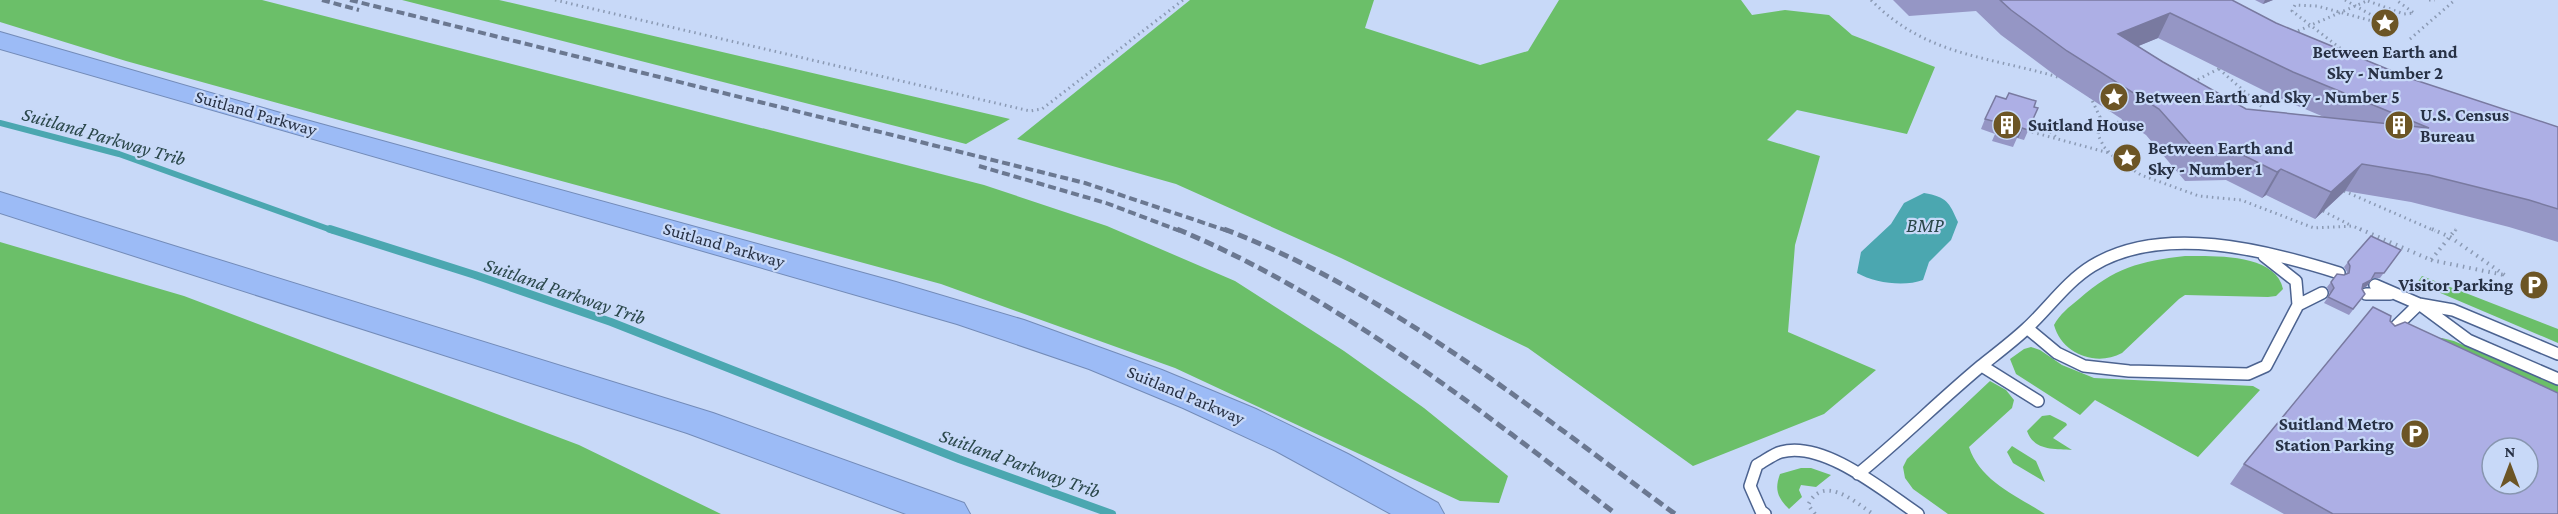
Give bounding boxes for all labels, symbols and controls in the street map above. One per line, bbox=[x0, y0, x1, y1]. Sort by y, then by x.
place icon: Between Earth and Sky - Number 2 bbox=[2369, 7, 2401, 39]
place label: Between Earth and Sky - Number 2 bbox=[2312, 42, 2458, 83]
place icon: Between Earth and Sky - Number 5 bbox=[2098, 81, 2130, 113]
street label: Suitland Parkway bbox=[193, 86, 320, 140]
place label: Between Earth and Sky - Number 5 bbox=[2135, 87, 2400, 107]
water label: Suitland Parkway Trib bbox=[19, 102, 188, 171]
place label: U.S. Census Bureau bbox=[2420, 105, 2509, 146]
building icon: Suitland House bbox=[1991, 109, 2023, 141]
building icon: U.S. Census Bureau bbox=[2383, 109, 2415, 141]
place label: Suitland House bbox=[2028, 115, 2144, 135]
place label: Between Earth and Sky - Number 1 bbox=[2148, 138, 2293, 179]
place icon: Between Earth and Sky - Number 1 bbox=[2111, 142, 2143, 174]
water label: BMP bbox=[1906, 214, 1945, 236]
street label: Suitland Parkway bbox=[661, 218, 788, 272]
water label: Suitland Parkway Trib bbox=[481, 253, 649, 330]
parking icon: Visitor Parking bbox=[2518, 269, 2550, 301]
place label: Visitor Parking bbox=[2398, 275, 2513, 295]
street label: Suitland Parkway bbox=[1124, 361, 1248, 429]
place label: Suitland Metro Station Parking bbox=[2275, 414, 2394, 455]
parking icon: Suitland Metro Station Parking bbox=[2399, 418, 2431, 450]
water label: Suitland Parkway Trib bbox=[936, 424, 1103, 503]
north arrow bbox=[2480, 436, 2540, 496]
text: N bbox=[2505, 443, 2516, 460]

